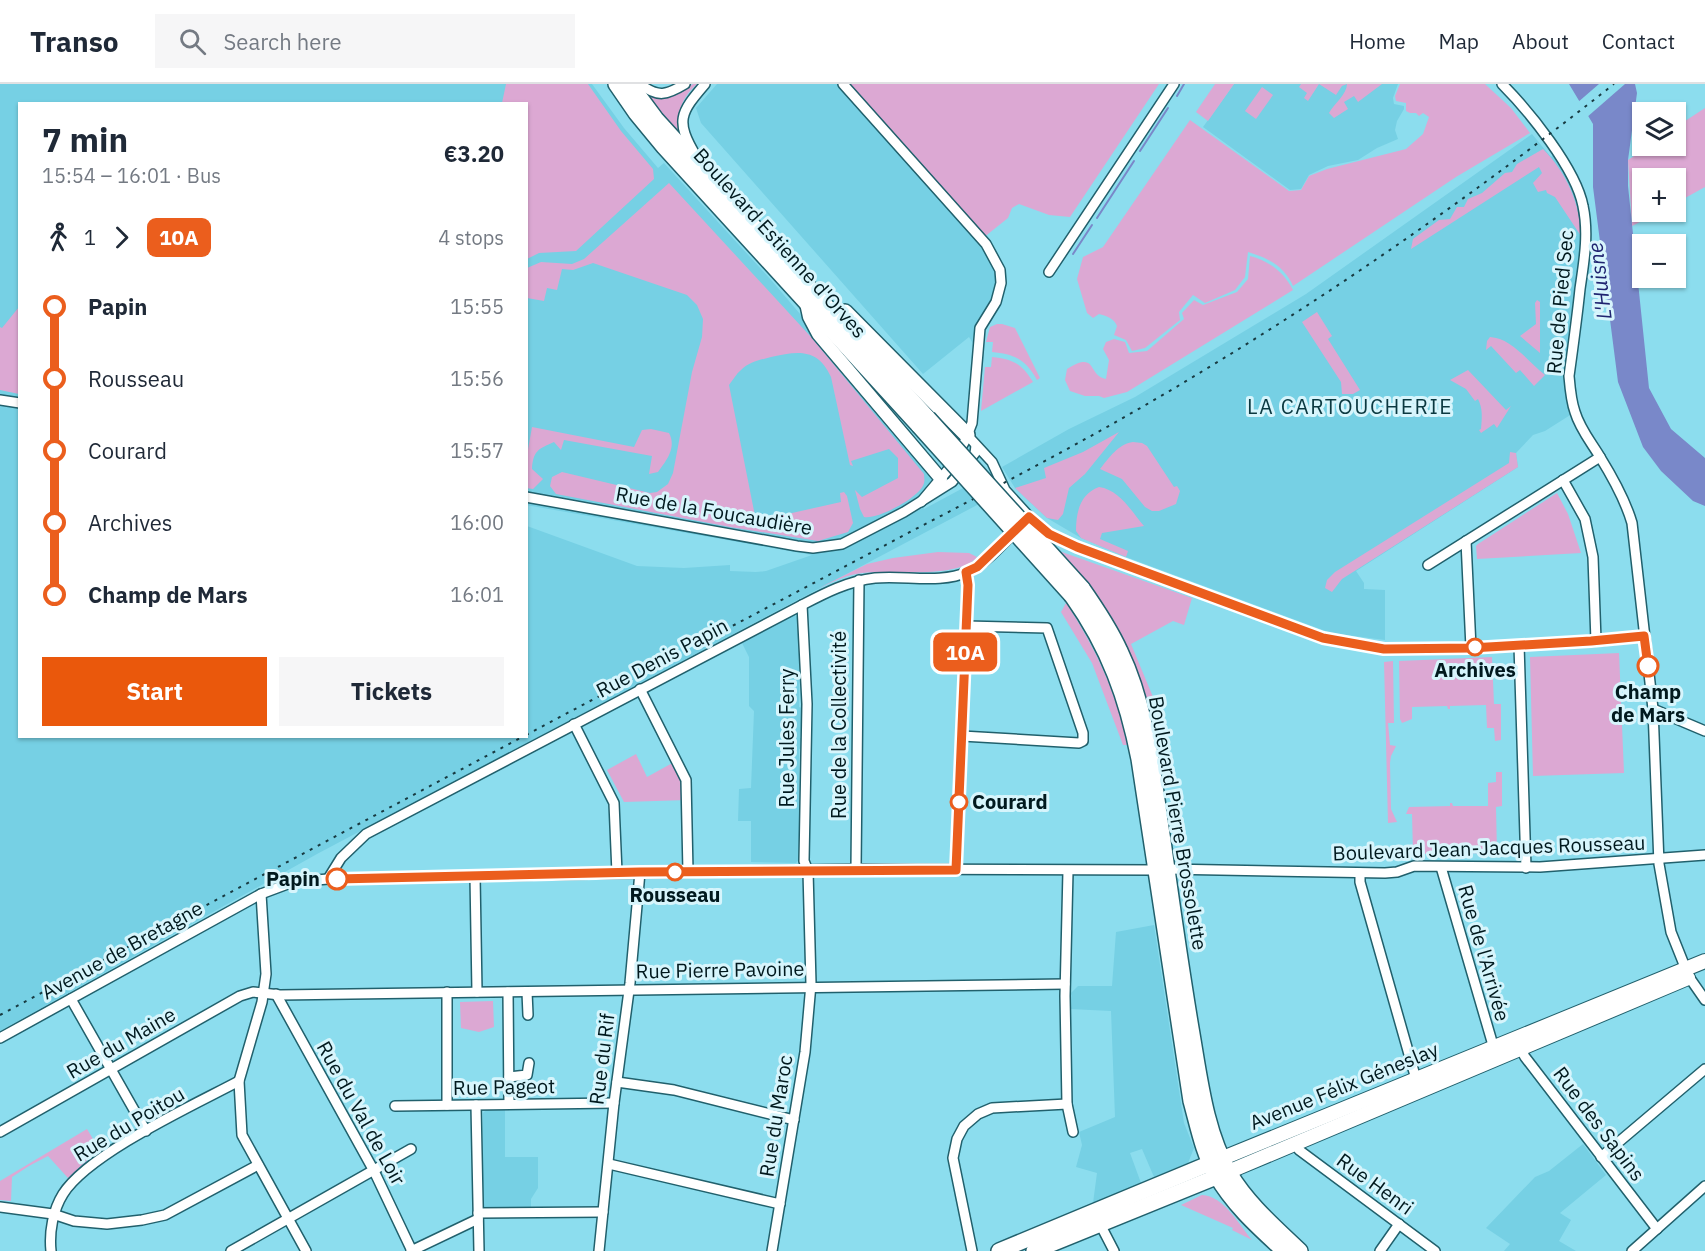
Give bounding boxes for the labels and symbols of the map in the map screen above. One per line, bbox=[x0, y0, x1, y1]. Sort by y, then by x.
street label: Boulevard Estienne d'Orves bbox=[688, 142, 873, 343]
street label: Rue de Pied Sec bbox=[1540, 229, 1579, 375]
water label: L'Huisne bbox=[1580, 241, 1618, 321]
district label: LA CARTOUCHERIE bbox=[1247, 392, 1453, 420]
street label: Rue de la Foucaudière bbox=[614, 480, 815, 541]
street label: Rue Denis Papin bbox=[591, 611, 732, 704]
street label: Rue de la Collectivité bbox=[825, 631, 852, 819]
line badge: 10A bbox=[930, 632, 1000, 672]
marker: Archives bbox=[1466, 638, 1484, 656]
marker: Champ de Mars bbox=[1637, 655, 1659, 677]
place label: Archives bbox=[1434, 656, 1516, 683]
street label: Rue Jules Ferry bbox=[773, 669, 800, 807]
place label: Champ de Mars bbox=[1611, 678, 1685, 728]
street label: Boulevard Pierre Brossolette bbox=[1143, 694, 1214, 952]
place label: Courard bbox=[972, 788, 1048, 815]
marker: Courard bbox=[950, 793, 968, 811]
street label: Boulevard Jean-Jacques Rousseau bbox=[1332, 829, 1646, 866]
marker: Rousseau bbox=[666, 863, 684, 881]
place label: Papin bbox=[266, 865, 320, 892]
marker: Papin bbox=[326, 868, 348, 890]
place label: Rousseau bbox=[630, 881, 720, 908]
street label: Rue de l'Arrivée bbox=[1452, 882, 1517, 1024]
street label: Avenue de Bretagne bbox=[36, 894, 207, 1005]
street label: Rue Pierre Pavoine bbox=[635, 955, 805, 984]
street label: Rue du Maine bbox=[61, 1000, 180, 1085]
street label: Rue du Rif bbox=[583, 1011, 621, 1106]
street label: Avenue Félix Géneslay bbox=[1245, 1035, 1442, 1136]
street label: Rue du Val de Loir bbox=[311, 1036, 412, 1190]
street label: Rue du Maroc bbox=[753, 1053, 798, 1179]
street label: Rue des Sapins bbox=[1547, 1061, 1651, 1186]
street label: Rue Pageot bbox=[453, 1072, 555, 1101]
street label: Rue du Poitou bbox=[68, 1080, 189, 1167]
street label: Rue Henri bbox=[1331, 1147, 1419, 1221]

